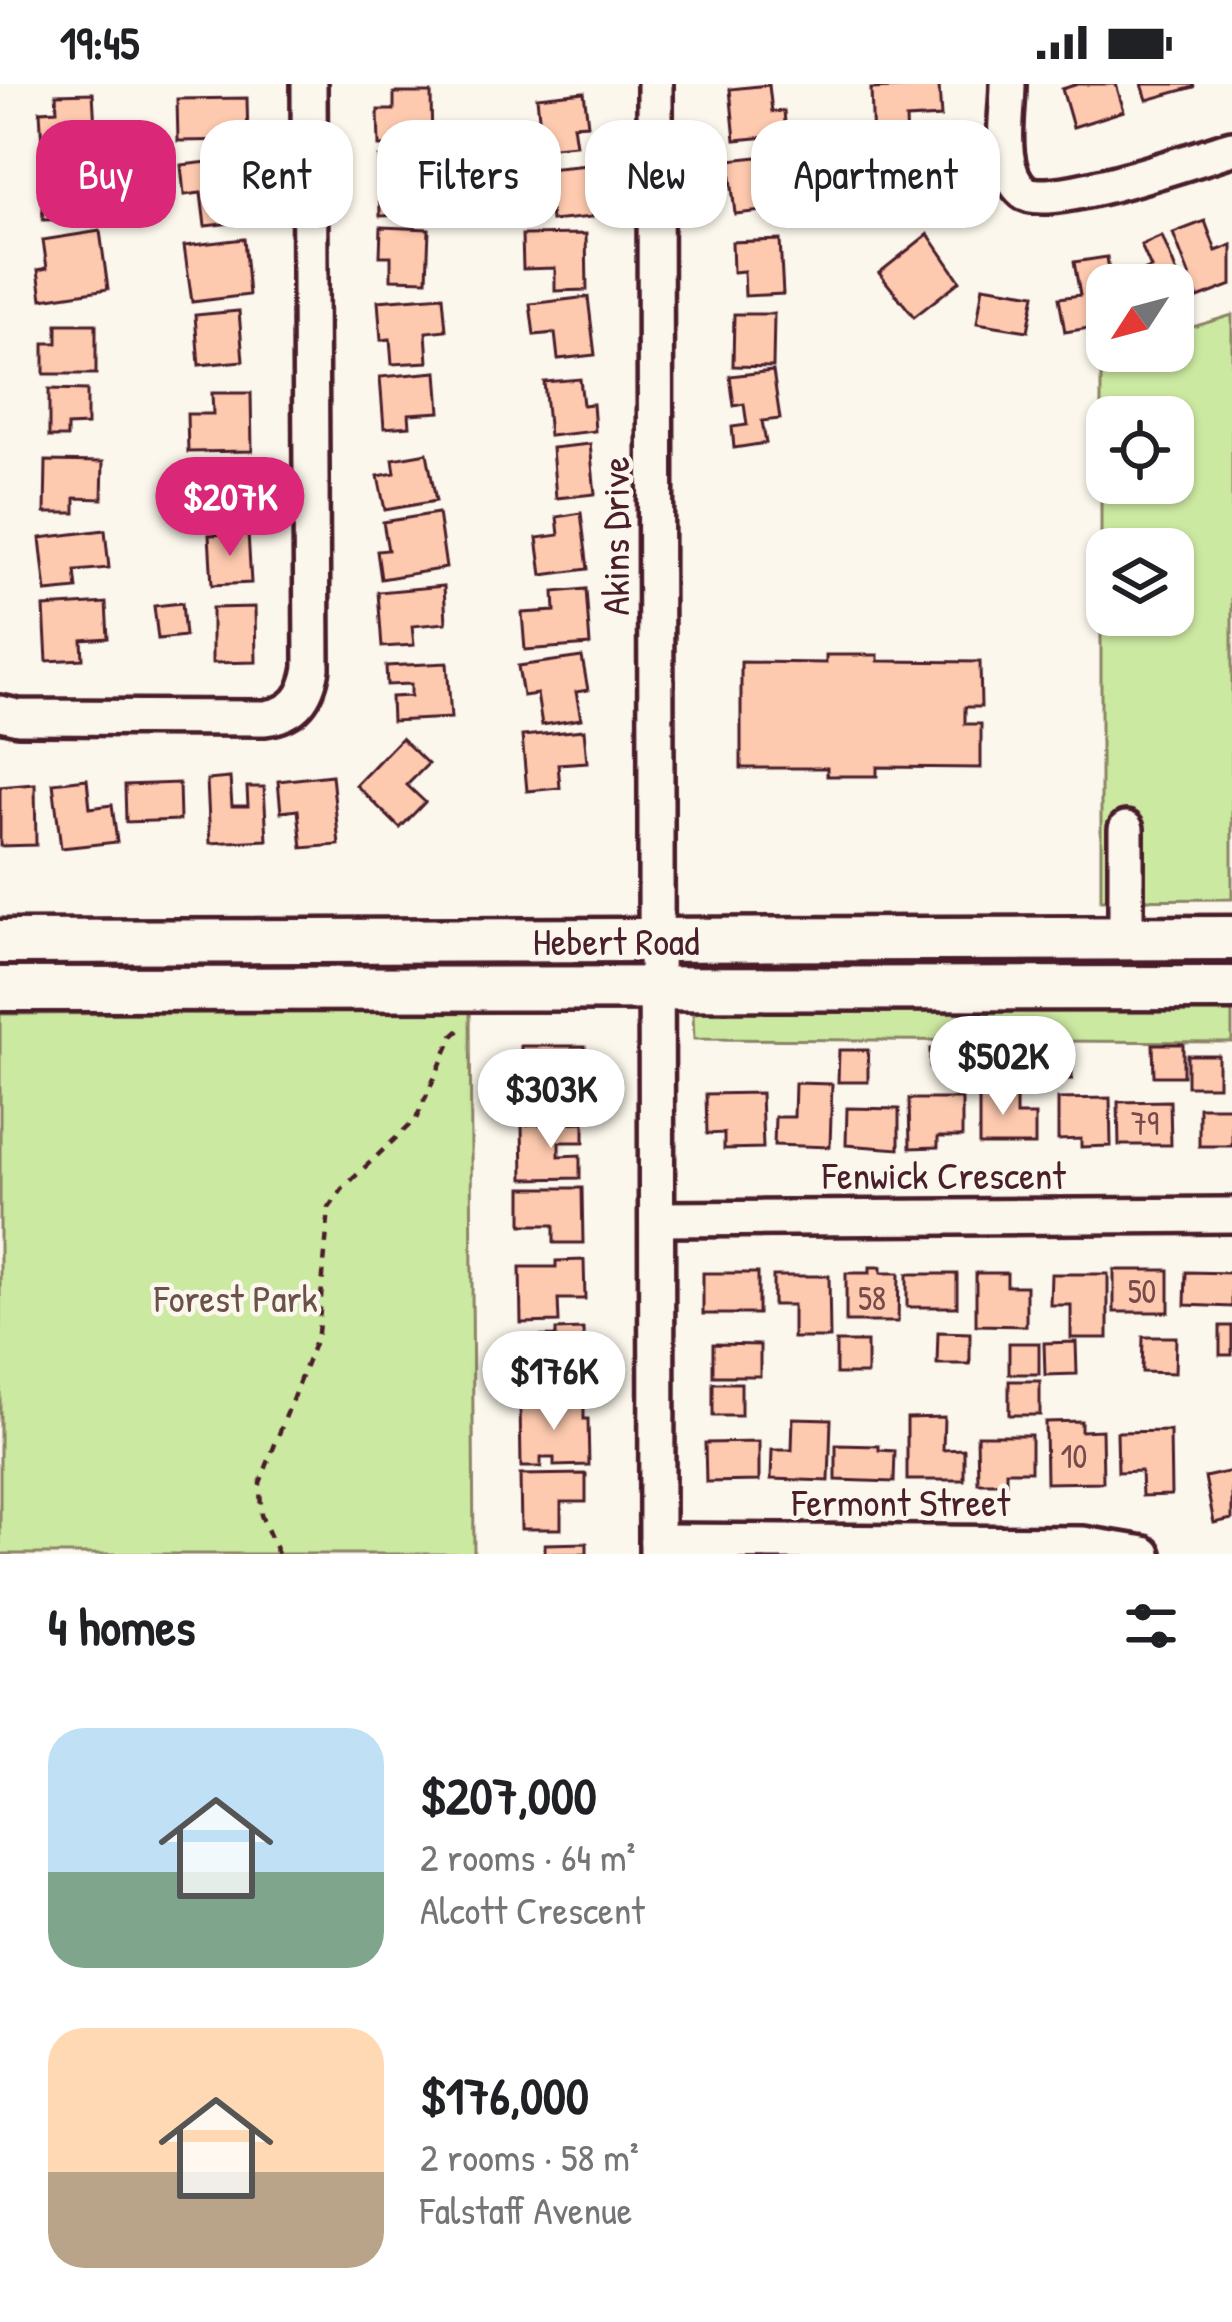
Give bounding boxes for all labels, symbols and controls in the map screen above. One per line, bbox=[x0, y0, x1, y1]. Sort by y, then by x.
text: 19:45 bbox=[60, 12, 139, 73]
chip: Buy bbox=[36, 120, 176, 228]
chip: Rent bbox=[200, 120, 353, 228]
chip: Filters bbox=[377, 120, 561, 228]
chip: New bbox=[585, 120, 727, 228]
chip: Apartment bbox=[751, 120, 1000, 228]
north arrow bbox=[1086, 264, 1194, 372]
map controls bbox=[1086, 264, 1194, 636]
button: locate bbox=[1086, 396, 1194, 504]
pin: $207K bbox=[146, 457, 314, 559]
street label: Akins Drive bbox=[588, 457, 641, 615]
text: $207K bbox=[182, 469, 278, 522]
button: layers bbox=[1086, 528, 1194, 636]
street label: Hebert Road bbox=[533, 914, 699, 967]
pin: $502K bbox=[919, 1016, 1087, 1118]
text: $502K bbox=[957, 1028, 1049, 1081]
pin: $303K bbox=[467, 1049, 635, 1151]
text: $303K bbox=[505, 1061, 597, 1114]
house number: 79 bbox=[1131, 1101, 1159, 1145]
street label: Fenwick Crescent bbox=[821, 1148, 1066, 1201]
house number: 50 bbox=[1128, 1269, 1156, 1313]
park label: Forest Park bbox=[153, 1271, 318, 1324]
house number: 58 bbox=[858, 1276, 886, 1320]
pin: $176K bbox=[470, 1331, 638, 1433]
text: $176K bbox=[509, 1343, 599, 1396]
house number: 10 bbox=[1061, 1434, 1087, 1478]
street label: Fermont Street bbox=[791, 1475, 1011, 1528]
text: 4 homes bbox=[48, 1592, 195, 1661]
icon: filters bbox=[1118, 1593, 1184, 1659]
text: $207,000 bbox=[420, 1761, 597, 1830]
icon: home bbox=[144, 1776, 288, 1920]
text: 2 rooms · 64 m² bbox=[420, 1830, 636, 1883]
text: Alcott Crescent bbox=[420, 1883, 645, 1936]
text: $176,000 bbox=[420, 2061, 589, 2130]
icon: home bbox=[144, 2076, 288, 2220]
text: 2 rooms · 58 m² bbox=[420, 2130, 639, 2183]
text: Falstaff Avenue bbox=[420, 2183, 632, 2236]

